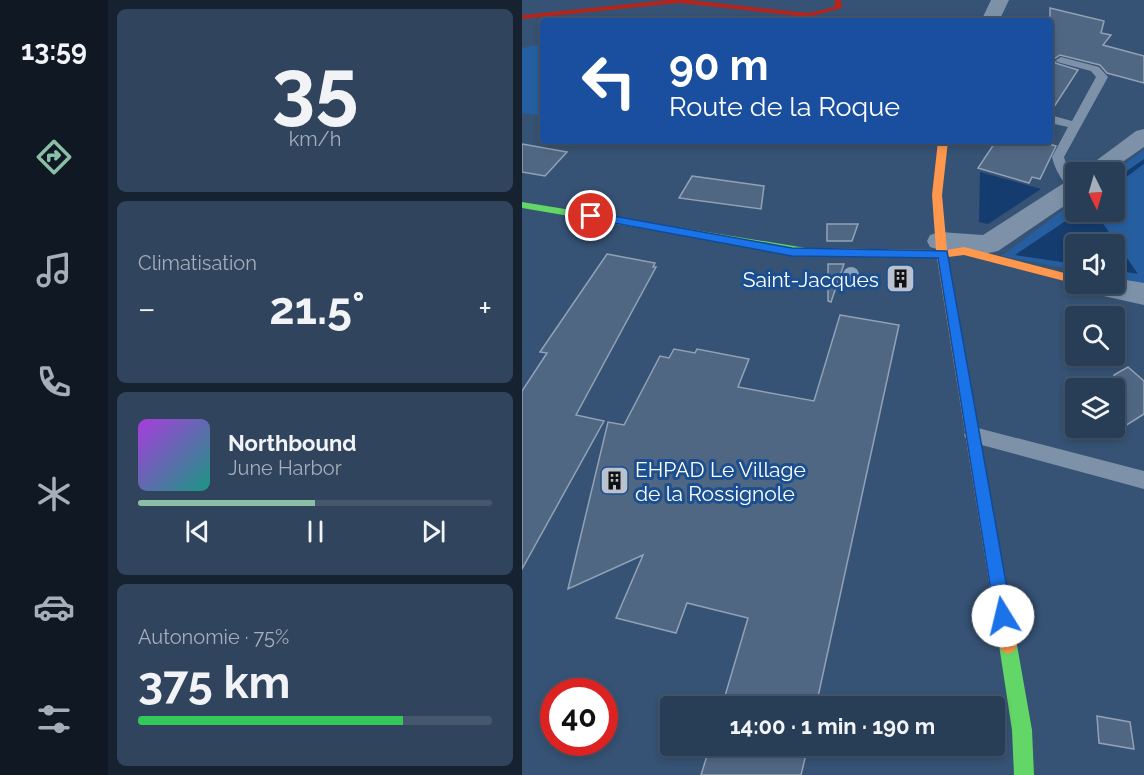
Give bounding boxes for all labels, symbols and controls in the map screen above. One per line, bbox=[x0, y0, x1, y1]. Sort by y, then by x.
text: 13:59 bbox=[21, 35, 87, 66]
text: 90 m bbox=[669, 41, 769, 90]
text: 35 bbox=[272, 42, 358, 133]
icon: left bbox=[570, 42, 648, 120]
text: Route de la Roque bbox=[669, 91, 900, 122]
text: km/h bbox=[289, 127, 341, 151]
icon: directions bbox=[33, 136, 75, 178]
north arrow bbox=[1065, 162, 1125, 222]
map controls bbox=[1065, 162, 1125, 438]
pin bbox=[565, 190, 616, 241]
icon: arrive bbox=[574, 199, 607, 232]
button: sound bbox=[1065, 234, 1125, 294]
icon: music bbox=[33, 249, 75, 291]
text: Climatisation bbox=[138, 251, 257, 275]
building icon: Saint-Jacques bbox=[884, 263, 916, 295]
place label: Saint-Jacques bbox=[743, 267, 879, 292]
text: 21.5° bbox=[269, 282, 365, 335]
text: − bbox=[138, 289, 156, 328]
text: + bbox=[478, 289, 492, 328]
button: search bbox=[1065, 306, 1125, 366]
icon: phone bbox=[33, 361, 75, 403]
button: layers bbox=[1065, 378, 1125, 438]
text: Northbound bbox=[228, 430, 357, 456]
text: June Harbor bbox=[228, 456, 342, 480]
place label: EHPAD Le Village de la Rossignole bbox=[635, 457, 806, 506]
building icon: EHPAD Le Village de la Rossignole bbox=[598, 465, 630, 497]
icon: climate bbox=[33, 473, 75, 515]
icon: previous bbox=[181, 515, 214, 548]
icon: pause bbox=[299, 515, 332, 548]
icon: next bbox=[417, 515, 450, 548]
position arrow bbox=[971, 584, 1035, 648]
icon: car bbox=[33, 586, 75, 628]
text: Autonomie · 75% bbox=[138, 625, 289, 649]
text: 375 km bbox=[138, 656, 290, 709]
speed limit sign: 40 bbox=[540, 678, 618, 756]
icon: filters bbox=[33, 698, 75, 740]
text: 14:00 · 1 min · 190 m bbox=[730, 713, 935, 739]

